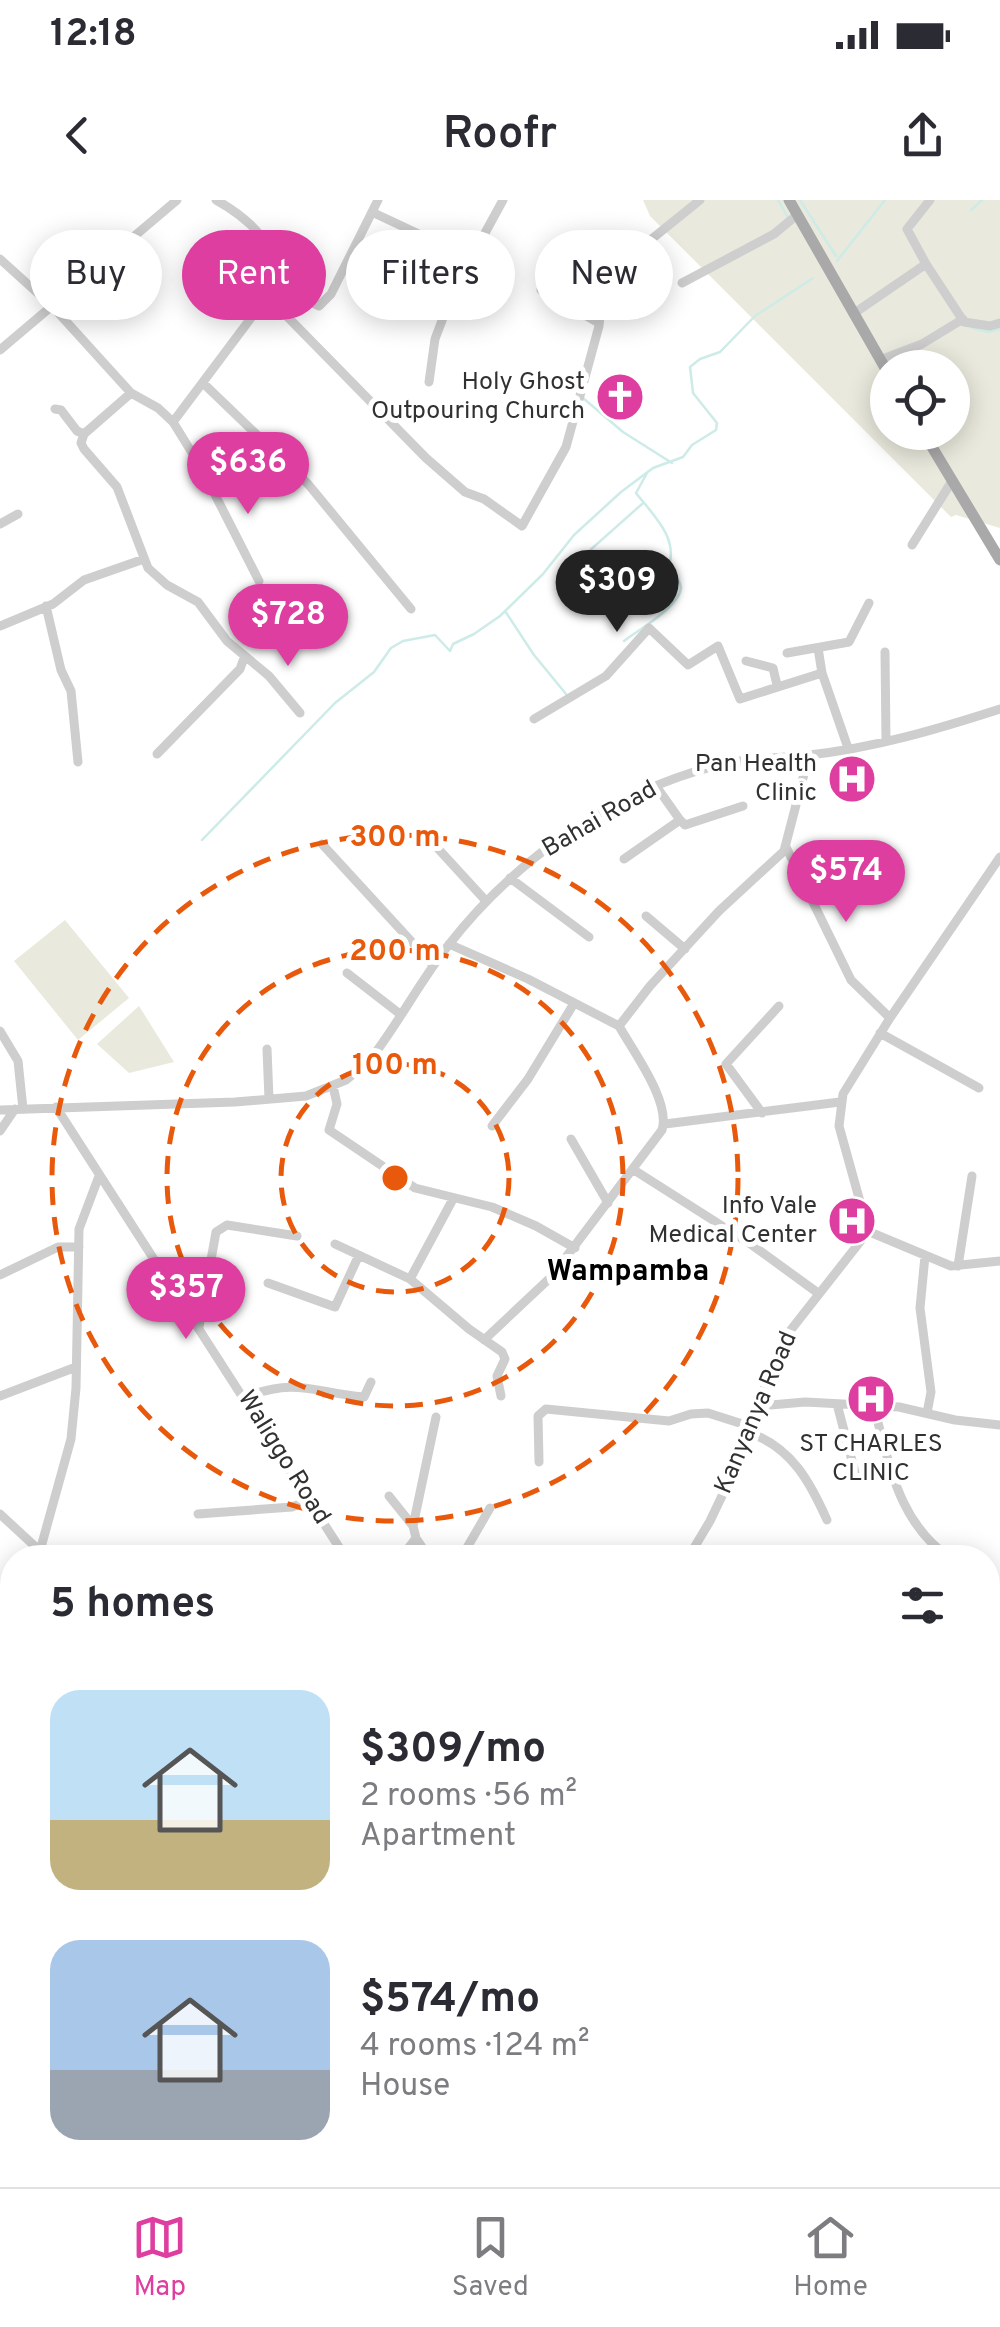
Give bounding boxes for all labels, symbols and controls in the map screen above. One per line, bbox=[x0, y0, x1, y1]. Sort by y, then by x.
text: 12:18 bbox=[50, 11, 137, 60]
text: Roofr bbox=[443, 107, 557, 164]
icon: back bbox=[50, 108, 105, 163]
icon: share bbox=[895, 108, 950, 163]
chip: Buy bbox=[30, 230, 162, 320]
chip: Rent bbox=[182, 230, 326, 320]
chip: Filters bbox=[346, 230, 515, 320]
chip: New bbox=[535, 230, 673, 320]
map controls bbox=[870, 350, 970, 450]
button: locate bbox=[870, 350, 970, 450]
place label: Holy Ghost Outpouring Church bbox=[371, 367, 585, 428]
church icon: Holy Ghost Outpouring Church bbox=[594, 371, 646, 423]
pin: $636 bbox=[189, 432, 307, 517]
text: $636 bbox=[209, 444, 287, 484]
pin: $309 bbox=[558, 550, 676, 635]
text: $309 bbox=[578, 562, 656, 602]
pin: $728 bbox=[229, 584, 347, 669]
text: $728 bbox=[250, 596, 326, 636]
place label: Pan Health Clinic bbox=[695, 749, 817, 810]
hospital icon: Pan Health Clinic bbox=[826, 753, 878, 805]
street label: Bahai Road bbox=[537, 774, 663, 866]
text: 300 m bbox=[350, 820, 440, 857]
pin: $574 bbox=[787, 840, 905, 925]
text: $574 bbox=[809, 852, 883, 892]
text: 200 m bbox=[349, 934, 441, 971]
text: 100 m bbox=[352, 1048, 438, 1085]
centre of rings bbox=[377, 1160, 413, 1196]
place label: Info Vale Medical Center bbox=[648, 1191, 817, 1252]
hospital icon: Info Vale Medical Center bbox=[826, 1195, 878, 1247]
district label: Wampamba bbox=[547, 1254, 709, 1291]
pin: $357 bbox=[127, 1257, 245, 1342]
text: $357 bbox=[148, 1269, 224, 1309]
street label: Kanyanya Road bbox=[708, 1327, 806, 1499]
hospital icon: ST CHARLES CLINIC bbox=[845, 1373, 897, 1425]
street label: Waliggo Road bbox=[229, 1385, 337, 1531]
place label: ST CHARLES CLINIC bbox=[799, 1429, 943, 1490]
icon: filters bbox=[895, 1578, 950, 1633]
text: 5 homes bbox=[50, 1579, 215, 1632]
text: $309/mo bbox=[360, 1724, 546, 1777]
icon: home bbox=[130, 1730, 250, 1850]
text: 2 rooms · 56 m² bbox=[360, 1777, 577, 1817]
text: Apartment bbox=[360, 1817, 516, 1857]
text: $574/mo bbox=[360, 1974, 540, 2027]
icon: home bbox=[130, 1980, 250, 2100]
text: 4 rooms · 124 m² bbox=[360, 2027, 590, 2067]
text: House bbox=[360, 2067, 450, 2107]
tab: Map bbox=[132, 2210, 187, 2306]
tab: Saved bbox=[452, 2210, 529, 2306]
tab: Home bbox=[793, 2210, 868, 2306]

